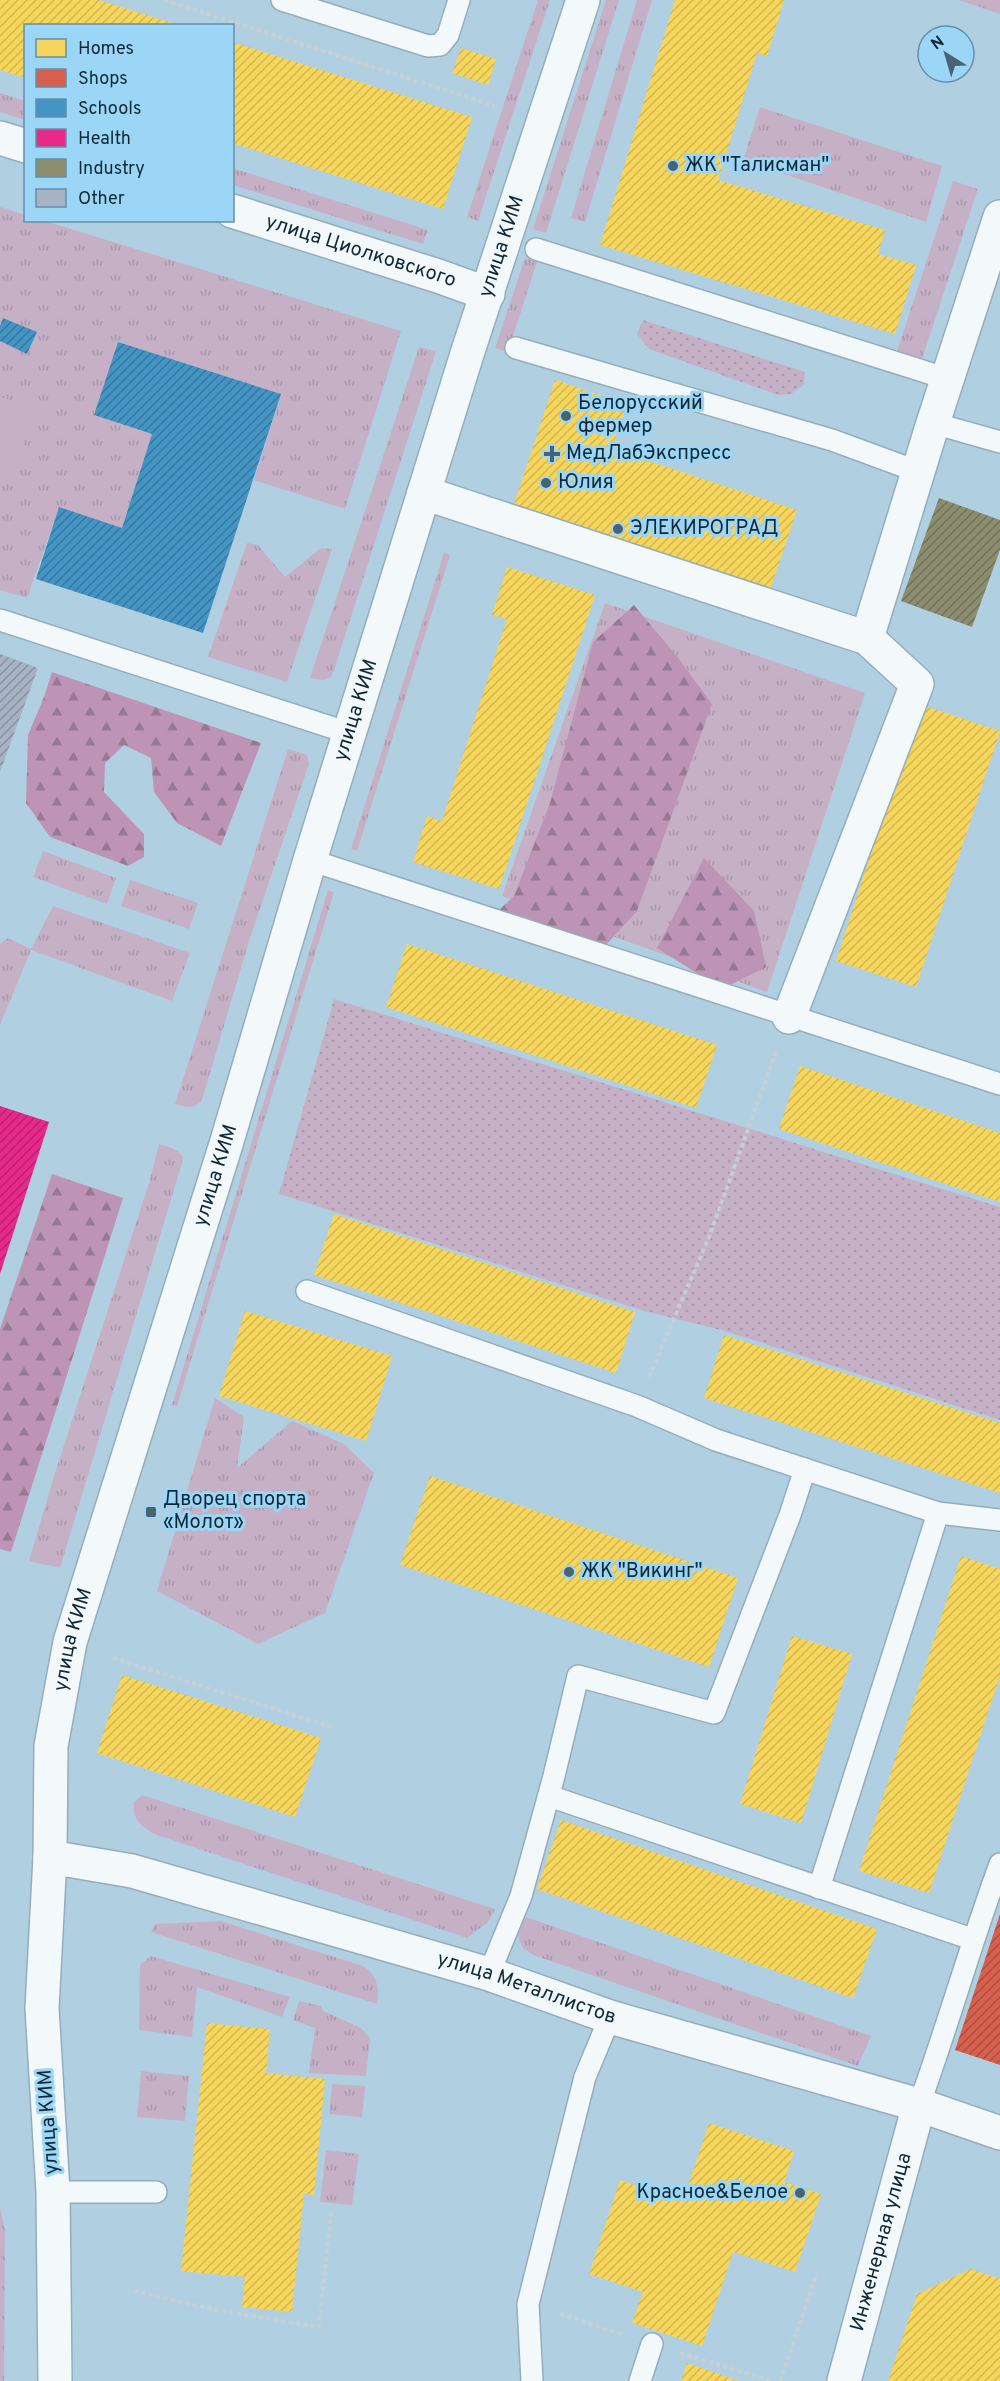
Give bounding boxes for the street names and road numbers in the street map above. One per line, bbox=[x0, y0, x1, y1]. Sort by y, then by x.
street label: улица КИМ bbox=[473, 192, 531, 301]
street label: улица Циолковского bbox=[262, 209, 460, 294]
street label: улица КИМ bbox=[328, 656, 385, 765]
street label: улица КИМ bbox=[188, 1121, 244, 1230]
street label: улица КИМ bbox=[48, 1585, 99, 1694]
street label: улица Металлистов bbox=[434, 1947, 619, 2031]
street label: улица КИМ bbox=[32, 2068, 66, 2176]
street label: Инженерная улица bbox=[845, 2150, 918, 2334]

